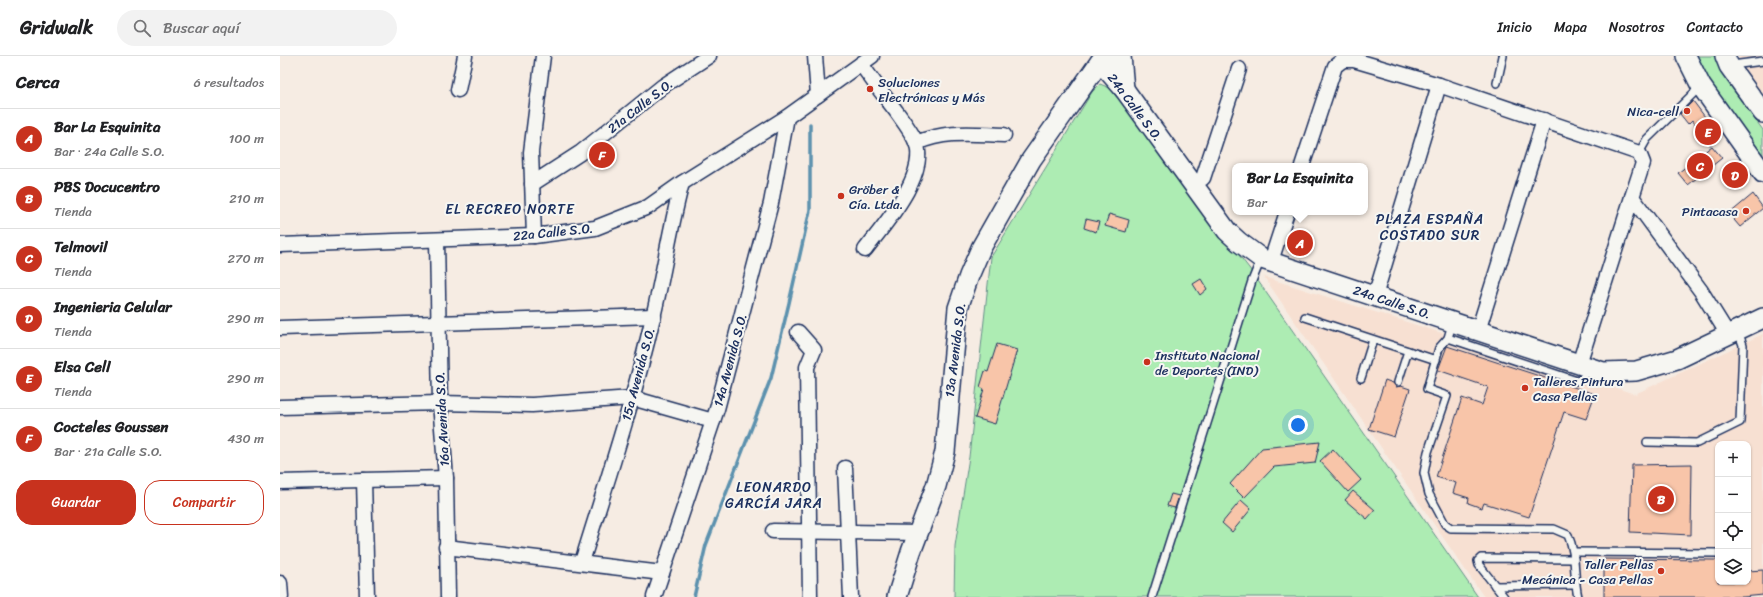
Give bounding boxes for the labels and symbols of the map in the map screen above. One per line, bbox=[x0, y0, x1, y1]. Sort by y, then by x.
street label: 24a Calle S.O. bbox=[1101, 68, 1169, 146]
place label: Soluciones Electrónicas y Más bbox=[878, 71, 985, 109]
street label: 21a Calle S.O. bbox=[602, 73, 678, 139]
marker: Soluciones Electrónicas y Más bbox=[865, 84, 875, 94]
place label: Nica-cell bbox=[1627, 100, 1679, 123]
marker: Nica-cell bbox=[1682, 106, 1692, 116]
pin: E bbox=[1695, 117, 1721, 147]
pin: F bbox=[589, 140, 615, 170]
pin: C bbox=[1687, 151, 1713, 181]
pin: D bbox=[1722, 160, 1748, 190]
place label: Gröber & Cía. Ltda. bbox=[849, 178, 904, 216]
marker: Gröber & Cía. Ltda. bbox=[836, 191, 846, 201]
district label: EL RECREO NORTE bbox=[445, 197, 575, 222]
place label: Pintacasa bbox=[1682, 200, 1738, 223]
marker: Pintacasa bbox=[1741, 206, 1751, 216]
district label: PLAZA ESPAÑA COSTADO SUR bbox=[1376, 207, 1484, 248]
street label: 22a Calle S.O. bbox=[512, 216, 594, 248]
pin: A bbox=[1287, 228, 1313, 258]
street label: 24a Calle S.O. bbox=[1350, 279, 1434, 325]
street label: 13a Avenida S.O. bbox=[938, 302, 972, 398]
street label: 14a Avenida S.O. bbox=[706, 311, 754, 409]
street label: 15a Avenida S.O. bbox=[615, 325, 661, 423]
place label: Instituto Nacional de Deportes (IND) bbox=[1154, 344, 1260, 382]
marker: Instituto Nacional de Deportes (IND) bbox=[1142, 357, 1152, 367]
place label: Talleres Pintura Casa Pellas bbox=[1533, 370, 1624, 408]
street label: 16a Avenida S.O. bbox=[428, 371, 456, 467]
marker: Talleres Pintura Casa Pellas bbox=[1520, 383, 1530, 393]
your location bbox=[1288, 415, 1308, 435]
district label: LEONARDO GARCÍA JARA bbox=[725, 475, 823, 516]
pin: B bbox=[1648, 484, 1674, 514]
place label: Taller Pellas Mecánica - Casa Pellas bbox=[1522, 553, 1654, 591]
marker: Taller Pellas Mecánica - Casa Pellas bbox=[1656, 566, 1666, 576]

